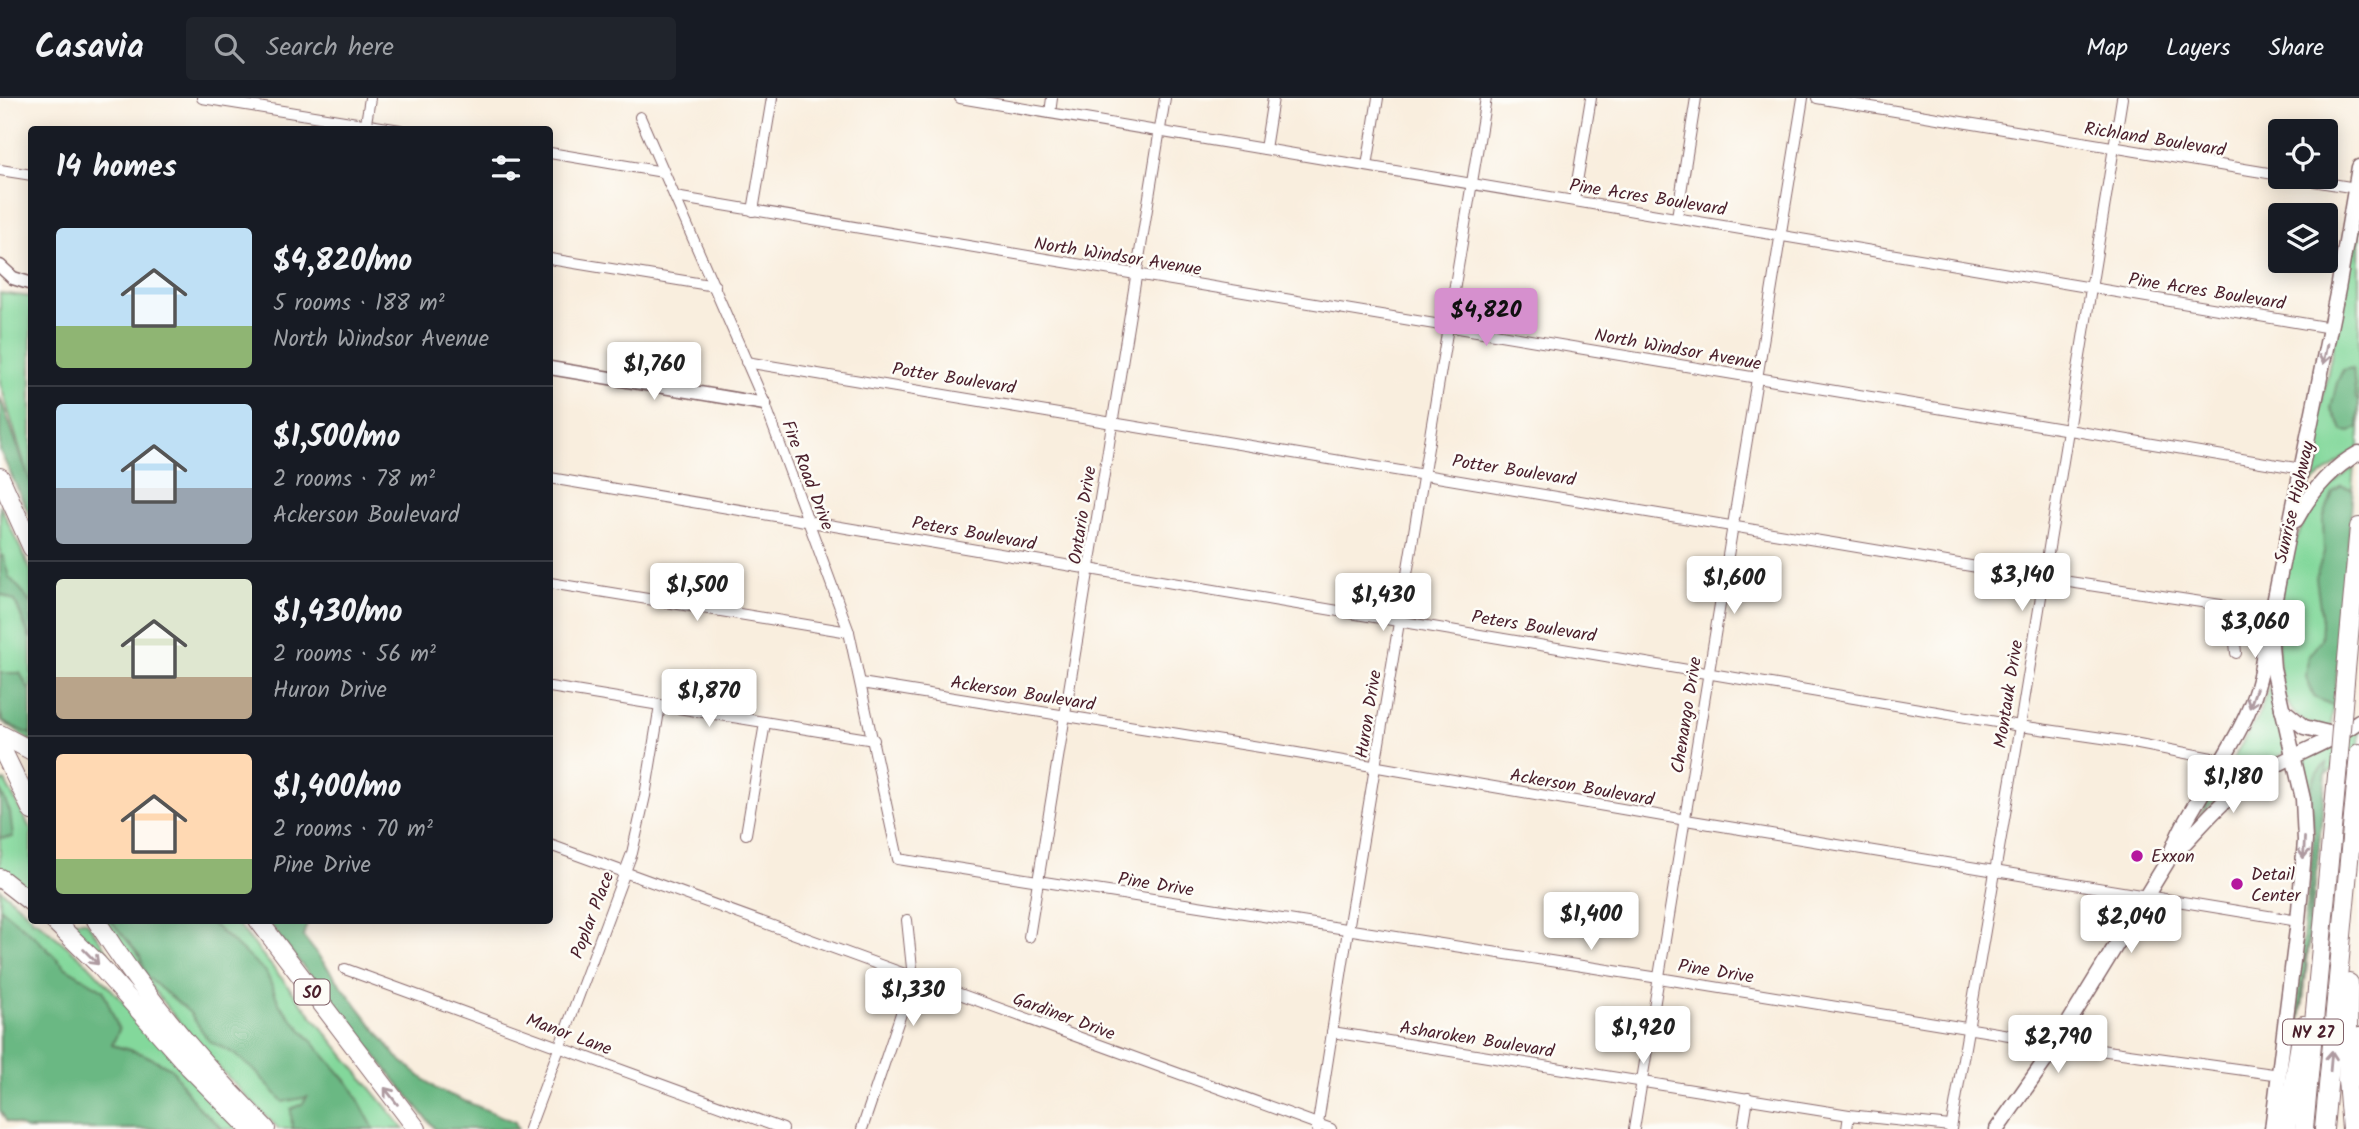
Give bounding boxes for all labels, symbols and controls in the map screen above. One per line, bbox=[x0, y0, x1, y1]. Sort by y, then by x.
search box bbox=[186, 17, 676, 80]
text: Casavia bbox=[35, 22, 144, 75]
text: Search here bbox=[266, 27, 394, 69]
icon: search bbox=[210, 29, 248, 67]
text: Map bbox=[2086, 29, 2128, 68]
text: Layers bbox=[2166, 29, 2230, 68]
text: Share bbox=[2268, 29, 2324, 68]
street label: Richland Boulevard bbox=[2082, 115, 2229, 166]
map controls bbox=[2268, 119, 2338, 273]
button: locate bbox=[2268, 119, 2338, 189]
text: 14 homes bbox=[56, 144, 177, 192]
icon: filters bbox=[487, 149, 525, 187]
street label: Pine Acres Boulevard bbox=[1567, 172, 1729, 225]
button: layers bbox=[2268, 203, 2338, 273]
street label: North Windsor Avenue bbox=[1032, 230, 1204, 285]
text: $4,820/mo bbox=[273, 238, 412, 286]
icon: home bbox=[112, 256, 196, 340]
street label: Pine Acres Boulevard bbox=[2126, 266, 2288, 319]
text: 5 rooms · 188 m² bbox=[273, 286, 445, 322]
pin: $4,820 bbox=[1429, 288, 1543, 348]
text: $4,820 bbox=[1451, 293, 1521, 329]
text: North Windsor Avenue bbox=[273, 322, 489, 358]
street label: North Windsor Avenue bbox=[1592, 322, 1764, 379]
pin: $1,760 bbox=[597, 342, 711, 402]
one-way arrow bbox=[2318, 342, 2332, 365]
text: $1,760 bbox=[623, 347, 685, 383]
street label: Potter Boulevard bbox=[890, 355, 1019, 404]
text: $1,500/mo bbox=[273, 414, 400, 462]
street label: Fire Road Drive bbox=[772, 416, 841, 535]
icon: home bbox=[112, 432, 196, 516]
street label: Sunrise Highway bbox=[2267, 438, 2324, 566]
street label: Potter Boulevard bbox=[1450, 447, 1579, 496]
text: 2 rooms · 78 m² bbox=[273, 462, 435, 498]
street label: Ontario Drive bbox=[1061, 464, 1106, 566]
text: Ackerson Boulevard bbox=[273, 498, 459, 534]
street label: Peters Boulevard bbox=[909, 509, 1039, 560]
pin: $3,140 bbox=[1965, 554, 2079, 613]
pin: $1,600 bbox=[1677, 556, 1791, 616]
text: $3,140 bbox=[1990, 558, 2054, 594]
text: $1,600 bbox=[1703, 561, 1765, 597]
pin: $1,500 bbox=[640, 564, 754, 623]
text: $1,500 bbox=[666, 568, 728, 604]
pin: $1,430 bbox=[1326, 574, 1440, 633]
text: $1,430 bbox=[1351, 578, 1415, 614]
text: $1,430/mo bbox=[273, 589, 403, 637]
pin: $3,060 bbox=[2198, 601, 2312, 660]
street label: Peters Boulevard bbox=[1469, 603, 1599, 652]
text: $3,060 bbox=[2221, 605, 2289, 641]
icon: home bbox=[112, 607, 196, 691]
text: 2 rooms · 56 m² bbox=[273, 637, 436, 673]
street label: Montauk Drive bbox=[1987, 638, 2032, 750]
street label: Chenango Drive bbox=[1664, 655, 1711, 776]
street label: Huron Drive bbox=[1348, 668, 1391, 761]
street label: Ackerson Boulevard bbox=[948, 669, 1098, 720]
pin: $1,870 bbox=[652, 670, 766, 729]
text: Huron Drive bbox=[273, 673, 387, 709]
text: $1,870 bbox=[678, 674, 740, 710]
one-way arrow bbox=[2246, 686, 2258, 708]
pin: $1,180 bbox=[2176, 756, 2290, 815]
text: $1,180 bbox=[2204, 760, 2262, 796]
street label: Ackerson Boulevard bbox=[1507, 762, 1657, 816]
text: $1,400/mo bbox=[273, 764, 402, 812]
icon: home bbox=[112, 782, 196, 866]
text: 2 rooms · 70 m² bbox=[273, 812, 433, 848]
one-way arrow bbox=[2298, 836, 2311, 859]
place label: Exxon bbox=[2151, 843, 2195, 872]
text: Pine Drive bbox=[273, 848, 371, 884]
marker: Exxon bbox=[2129, 848, 2145, 864]
place label: Detail Center bbox=[2251, 861, 2302, 911]
street label: Pine Drive bbox=[1116, 865, 1196, 906]
street label: Poplar Place bbox=[564, 868, 623, 963]
marker: Detail Center bbox=[2229, 876, 2245, 892]
pin: $1,400 bbox=[1534, 892, 1648, 952]
pin: $2,040 bbox=[2074, 896, 2188, 955]
text: $1,400 bbox=[1560, 897, 1622, 933]
text: $2,040 bbox=[2096, 900, 2166, 936]
one-way arrow bbox=[82, 948, 99, 965]
street label: Pine Drive bbox=[1676, 952, 1756, 993]
pin: $1,330 bbox=[856, 968, 970, 1028]
text: $1,330 bbox=[881, 973, 945, 1009]
road number: SO bbox=[294, 979, 330, 1004]
street label: Gardiner Drive bbox=[1008, 985, 1119, 1049]
street label: Manor Lane bbox=[521, 1006, 616, 1064]
pin: $1,920 bbox=[1586, 1006, 1700, 1066]
text: $1,920 bbox=[1611, 1011, 1675, 1047]
street label: Asharoken Boulevard bbox=[1397, 1014, 1557, 1067]
pin: $2,790 bbox=[2001, 1016, 2115, 1075]
text: $2,790 bbox=[2024, 1020, 2092, 1056]
road number: NY 27 bbox=[2283, 1020, 2343, 1044]
one-way arrow bbox=[2325, 1050, 2338, 1073]
one-way arrow bbox=[383, 1088, 398, 1106]

